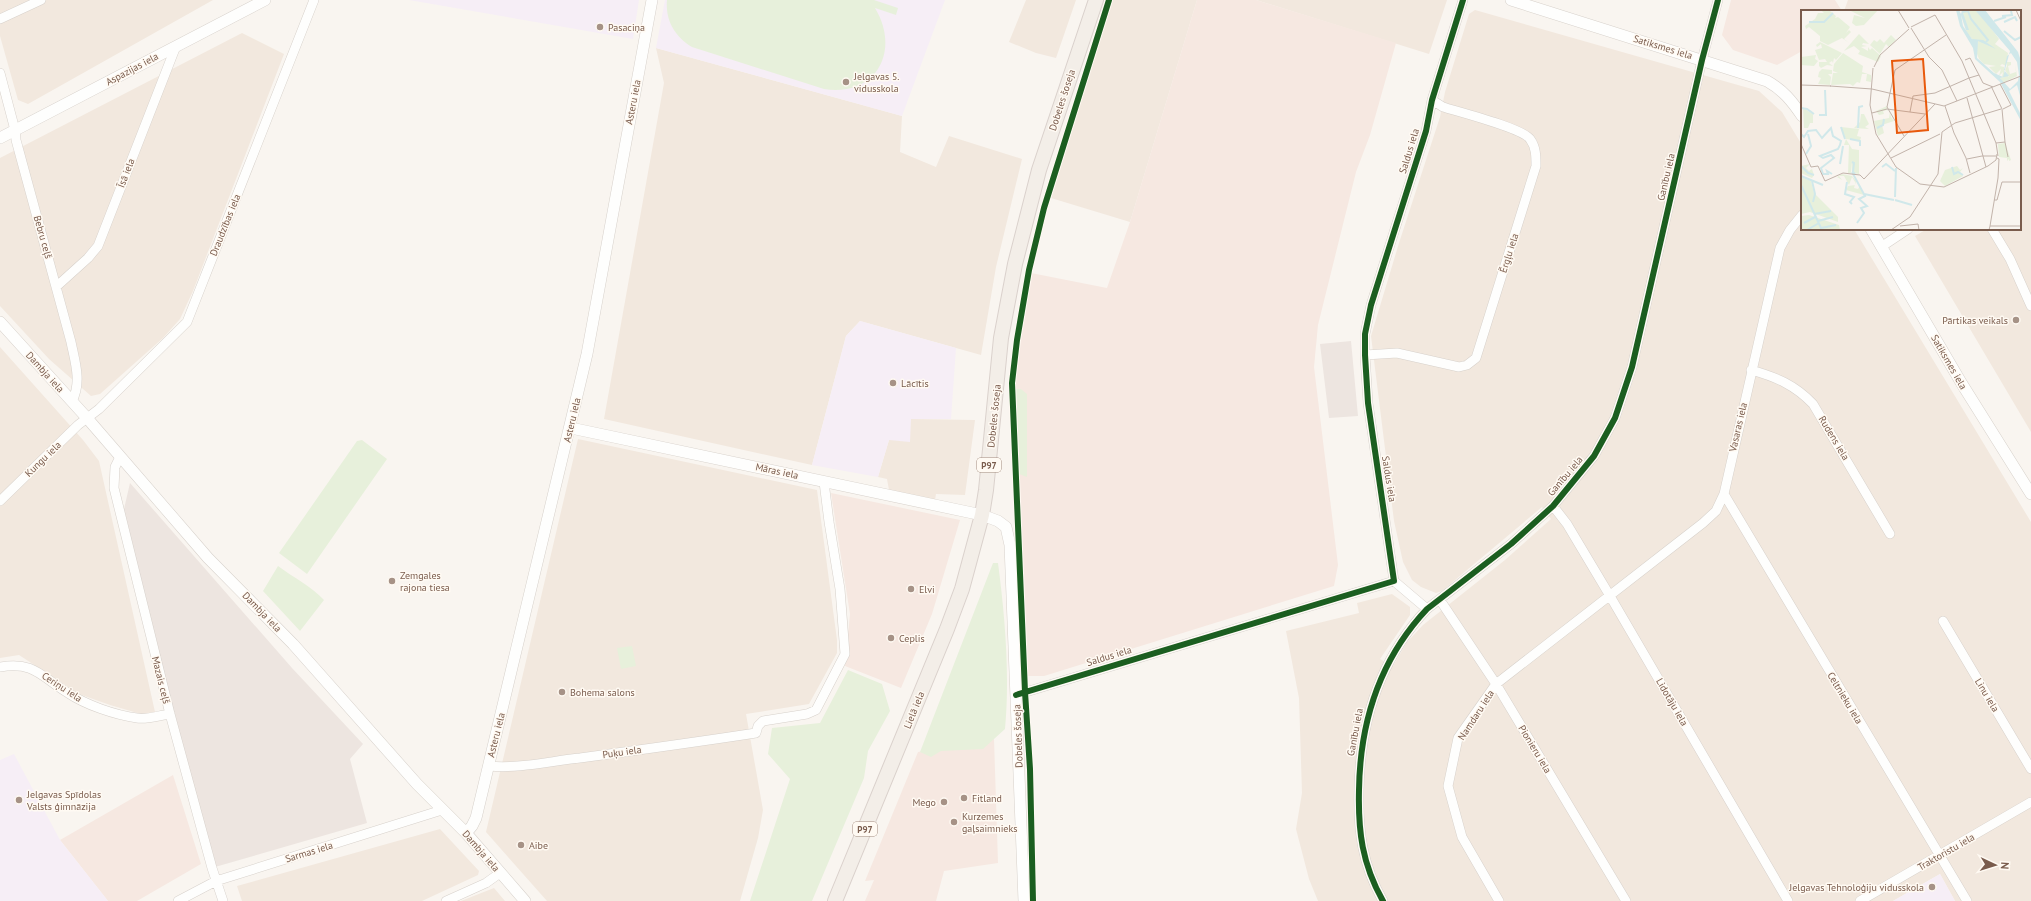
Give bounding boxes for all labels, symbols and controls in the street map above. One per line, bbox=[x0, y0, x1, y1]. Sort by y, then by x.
inset map bbox=[1801, 10, 2021, 230]
place label: Pasaciņa bbox=[608, 21, 645, 34]
marker: Pasaciņa bbox=[595, 22, 605, 32]
street label: Satiksmes iela bbox=[1632, 32, 1694, 62]
street label: Aspazijas iela bbox=[103, 50, 161, 88]
street label: Dobeles šoseja bbox=[1046, 68, 1078, 132]
place label: Jelgavas 5. vidusskola bbox=[853, 70, 900, 95]
marker: Jelgavas 5. vidusskola bbox=[841, 77, 851, 87]
street label: Asteru iela bbox=[622, 78, 644, 126]
street label: Saldus iela bbox=[1396, 127, 1422, 175]
street label: Ganību iela bbox=[1654, 152, 1678, 202]
street label: Īsā iela bbox=[114, 156, 138, 190]
street label: Draudzības iela bbox=[207, 192, 243, 258]
street label: Bebru ceļš bbox=[31, 214, 55, 260]
street label: Ērgļu iela bbox=[1497, 232, 1521, 274]
place label: Pārtikas veikals bbox=[1942, 314, 2008, 327]
marker: Pārtikas veikals bbox=[2011, 315, 2021, 325]
street label: Satiksmes iela bbox=[1928, 332, 1970, 392]
street label: Dambja iela bbox=[23, 349, 67, 395]
place label: Lācītis bbox=[901, 377, 929, 390]
marker: Lācītis bbox=[888, 378, 898, 388]
street label: Dobeles šoseja bbox=[984, 384, 1004, 448]
street label: Asteru iela bbox=[561, 396, 583, 444]
street label: Vasaras iela bbox=[1726, 401, 1750, 454]
street label: Rudens iela bbox=[1816, 413, 1852, 463]
street label: Kungu iela bbox=[22, 438, 64, 480]
street label: Ganību iela bbox=[1544, 453, 1586, 499]
street label: Saldus iela bbox=[1379, 455, 1399, 503]
road number: P97 bbox=[977, 458, 1001, 472]
street label: Māras iela bbox=[754, 460, 800, 482]
place label: Zemgales rajona tiesa bbox=[400, 569, 450, 594]
marker: Zemgales rajona tiesa bbox=[387, 576, 397, 586]
place label: Elvi bbox=[919, 583, 935, 596]
marker: Elvi bbox=[906, 584, 916, 594]
street label: Dambja iela bbox=[240, 589, 284, 635]
place label: Ceplis bbox=[899, 632, 925, 645]
marker: Ceplis bbox=[886, 633, 896, 643]
street label: Saldus iela bbox=[1085, 643, 1133, 669]
street label: Mazais ceļš bbox=[149, 655, 173, 705]
street label: Ceriņu iela bbox=[39, 669, 85, 705]
street label: Celtnieku iela bbox=[1824, 670, 1866, 726]
street label: Lidotāju iela bbox=[1653, 676, 1691, 728]
street label: Linu iela bbox=[1972, 676, 2002, 714]
place label: Bohema salons bbox=[570, 686, 635, 699]
marker: Bohema salons bbox=[557, 687, 567, 697]
street label: Namdaru iela bbox=[1455, 687, 1497, 743]
street label: Lielā iela bbox=[901, 689, 927, 731]
street label: Dobeles šoseja bbox=[1010, 704, 1026, 768]
street label: Ganību iela bbox=[1344, 707, 1366, 757]
street label: Asteru iela bbox=[484, 711, 508, 759]
street label: Pionieru iela bbox=[1516, 723, 1554, 776]
street label: Puķu iela bbox=[602, 743, 642, 761]
place label: Jelgavas Spīdolas Valsts ģimnāzija bbox=[26, 788, 101, 813]
place label: Fitland bbox=[972, 792, 1002, 805]
marker: Fitland bbox=[959, 793, 969, 803]
marker: Jelgavas Spīdolas Valsts ģimnāzija bbox=[14, 795, 24, 805]
place label: Mego bbox=[912, 796, 936, 809]
marker: Mego bbox=[939, 797, 949, 807]
place label: Kurzemes gaļsaimnieks bbox=[962, 810, 1017, 835]
marker: Kurzemes gaļsaimnieks bbox=[949, 817, 959, 827]
road number: P97 bbox=[853, 822, 877, 836]
street label: Dambja iela bbox=[459, 828, 503, 875]
street label: Traktoristu iela bbox=[1915, 830, 1977, 874]
street label: Sarmas iela bbox=[284, 839, 334, 865]
place label: Aibe bbox=[529, 839, 548, 852]
marker: Aibe bbox=[516, 840, 526, 850]
north arrow bbox=[1975, 845, 2015, 885]
text: N bbox=[1998, 862, 2012, 870]
place label: Jelgavas Tehnoloģiju vidusskola bbox=[1788, 881, 1924, 894]
marker: Jelgavas Tehnoloģiju vidusskola bbox=[1927, 882, 1937, 892]

